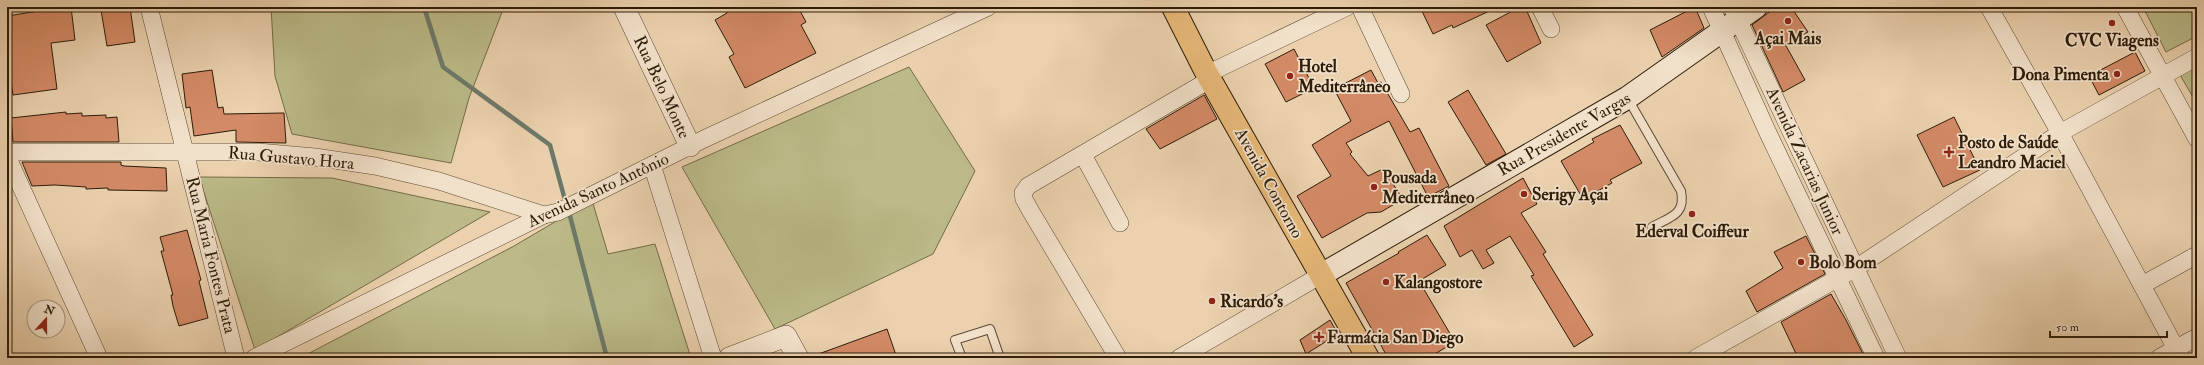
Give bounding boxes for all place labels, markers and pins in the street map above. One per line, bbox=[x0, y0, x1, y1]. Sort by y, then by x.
marker: Açai Mais bbox=[1783, 16, 1793, 26]
marker: CVC Viagens bbox=[2107, 18, 2117, 28]
place label: Açai Mais bbox=[1754, 28, 1821, 49]
place label: CVC Viagens bbox=[2065, 30, 2159, 52]
place label: Hotel Mediterrâneo bbox=[1297, 56, 1390, 97]
place label: Dona Pimenta bbox=[2012, 64, 2110, 85]
marker: Dona Pimenta bbox=[2112, 69, 2122, 79]
marker: Hotel Mediterrâneo bbox=[1285, 71, 1295, 81]
place label: Posto de Saúde Leandro Maciel bbox=[1958, 132, 2066, 173]
marker: Posto de Saúde Leandro Maciel bbox=[1943, 146, 1955, 158]
place label: Pousada Mediterrâneo bbox=[1381, 167, 1474, 208]
marker: Pousada Mediterrâneo bbox=[1369, 182, 1379, 192]
place label: Serigy Açai bbox=[1532, 184, 1609, 206]
marker: Serigy Açai bbox=[1519, 189, 1529, 199]
marker: Ederval Coiffeur bbox=[1687, 209, 1697, 219]
place label: Ederval Coiffeur bbox=[1635, 221, 1749, 242]
place label: Bolo Bom bbox=[1809, 252, 1878, 273]
marker: Bolo Bom bbox=[1796, 257, 1806, 267]
place label: Kalangostore bbox=[1394, 272, 1483, 294]
marker: Kalangostore bbox=[1381, 277, 1391, 287]
place label: Ricardo's bbox=[1220, 291, 1283, 312]
marker: Ricardo's bbox=[1207, 296, 1217, 306]
place label: Farmácia San Diego bbox=[1327, 327, 1463, 349]
marker: Farmácia San Diego bbox=[1314, 332, 1324, 342]

